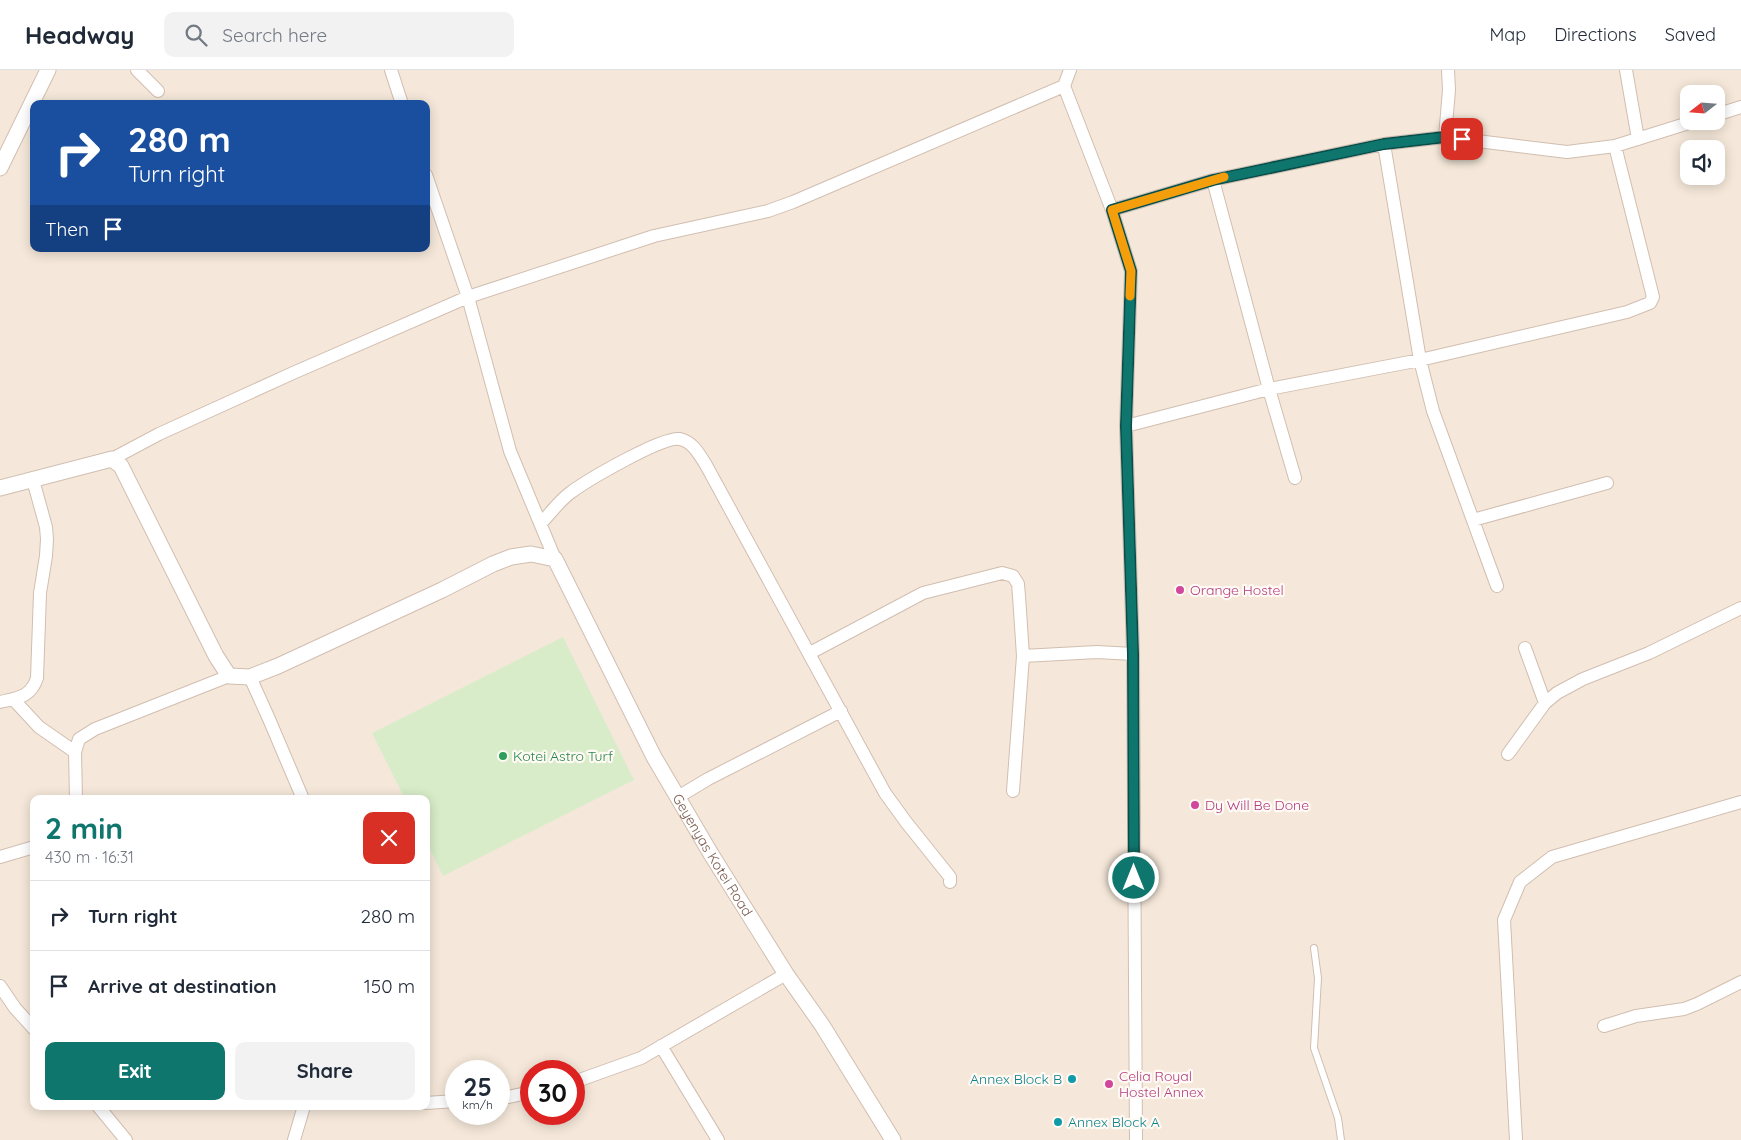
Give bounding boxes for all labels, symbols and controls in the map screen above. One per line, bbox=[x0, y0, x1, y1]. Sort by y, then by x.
search box bbox=[164, 12, 514, 57]
text: Headway bbox=[25, 20, 134, 50]
icon: search bbox=[182, 21, 210, 49]
text: Search here bbox=[222, 23, 327, 47]
text: Map bbox=[1489, 23, 1526, 46]
text: Directions bbox=[1554, 23, 1637, 46]
text: Saved bbox=[1665, 23, 1716, 46]
north arrow bbox=[1680, 85, 1725, 130]
map controls bbox=[1680, 85, 1725, 185]
text: 280 m bbox=[128, 117, 231, 161]
pin bbox=[1441, 118, 1483, 160]
icon: right bbox=[45, 120, 110, 185]
icon: arrive bbox=[1448, 125, 1476, 153]
button: sound bbox=[1680, 140, 1725, 185]
text: Turn right bbox=[128, 160, 225, 188]
icon: arrive bbox=[99, 215, 127, 243]
text: Then bbox=[45, 217, 89, 241]
place label: Orange Hostel bbox=[1190, 581, 1284, 599]
marker: Orange Hostel bbox=[1174, 584, 1186, 596]
place label: Kotei Astro Turf bbox=[513, 747, 613, 765]
marker: Kotei Astro Turf bbox=[497, 750, 509, 762]
street label: Geyenyas Kotei Road bbox=[669, 790, 757, 920]
place label: Dy Will Be Done bbox=[1205, 796, 1309, 814]
marker: Dy Will Be Done bbox=[1189, 799, 1201, 811]
text: 2 min bbox=[45, 809, 123, 847]
button: close bbox=[363, 812, 415, 864]
text: 430 m · 16:31 bbox=[45, 847, 134, 867]
position arrow bbox=[1107, 851, 1159, 903]
icon: right bbox=[45, 902, 73, 930]
text: Turn right bbox=[88, 904, 177, 928]
text: 280 m bbox=[360, 904, 415, 928]
icon: arrive bbox=[45, 972, 73, 1000]
text: Arrive at destination bbox=[88, 974, 277, 998]
text: 150 m bbox=[364, 974, 415, 998]
button: Exit bbox=[45, 1042, 225, 1100]
button: Share bbox=[235, 1042, 415, 1100]
speed limit sign: 30 bbox=[520, 1060, 585, 1125]
place label: Celia Royal Hostel Annex bbox=[1119, 1067, 1204, 1101]
place label: Annex Block B bbox=[970, 1070, 1062, 1088]
text: 25 bbox=[463, 1071, 492, 1102]
marker: Annex Block B bbox=[1066, 1073, 1078, 1085]
marker: Celia Royal Hostel Annex bbox=[1103, 1078, 1115, 1090]
text: km/h bbox=[462, 1097, 493, 1112]
place label: Annex Block A bbox=[1068, 1113, 1160, 1131]
marker: Annex Block A bbox=[1052, 1116, 1064, 1128]

